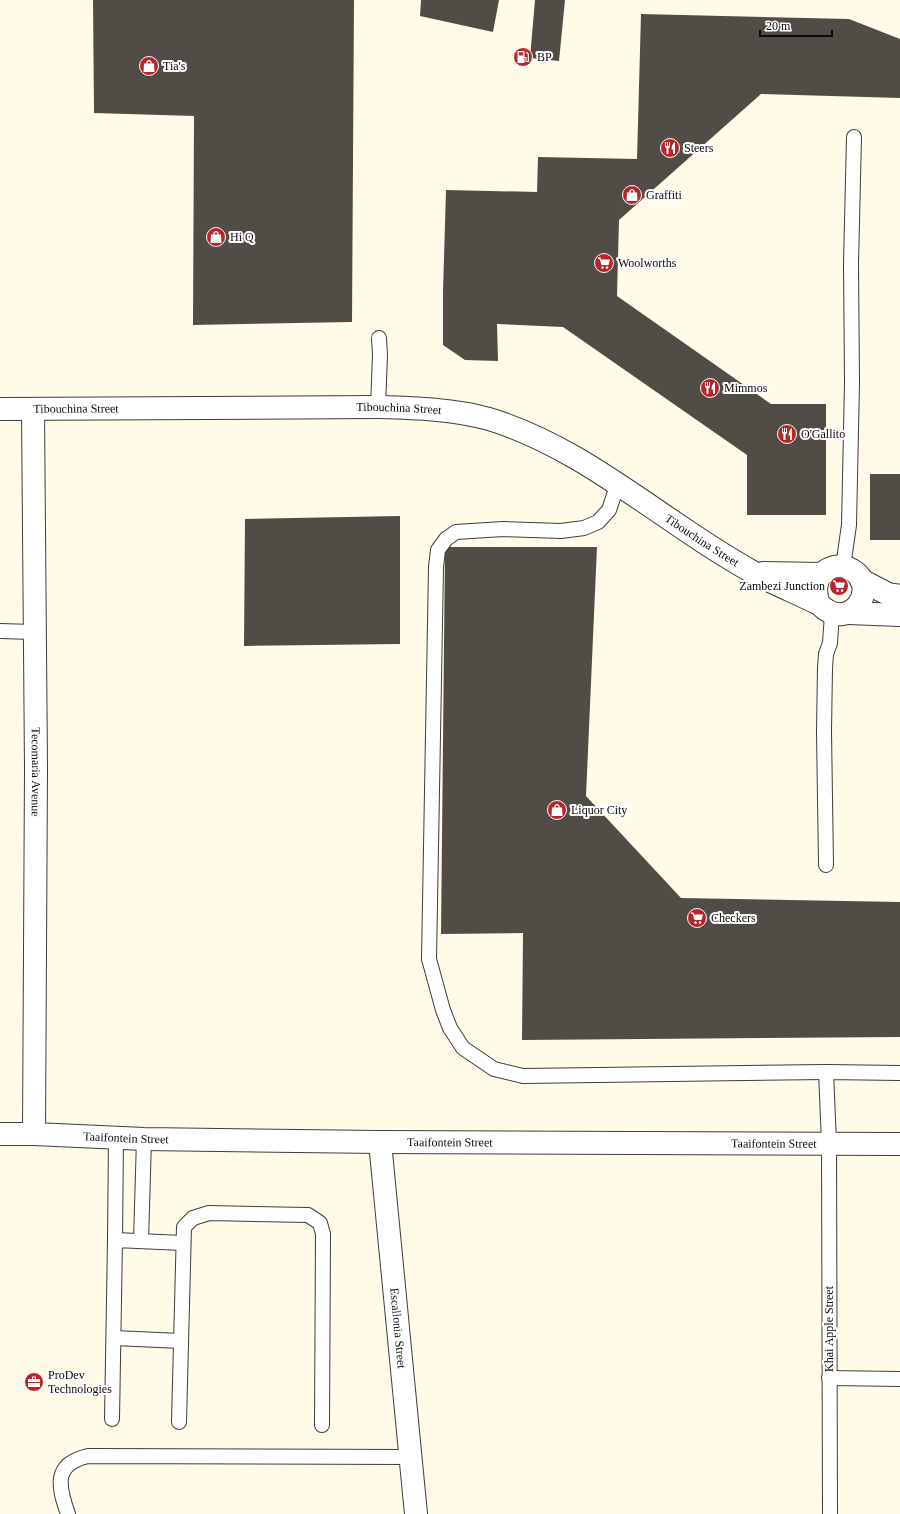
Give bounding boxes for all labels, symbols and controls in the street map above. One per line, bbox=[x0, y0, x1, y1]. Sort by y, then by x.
scale bar bbox=[760, 12, 832, 38]
text: 20 m bbox=[766, 19, 791, 33]
fuel station icon: BP bbox=[512, 46, 534, 68]
place label: BP bbox=[537, 50, 552, 64]
shop icon: Tia's bbox=[138, 55, 160, 77]
place label: Tia's bbox=[163, 59, 186, 73]
restaurant icon: Steers bbox=[659, 137, 681, 159]
place label: Steers bbox=[684, 141, 714, 155]
shop icon: Graffiti bbox=[621, 184, 643, 206]
place label: Graffiti bbox=[646, 188, 682, 202]
shop icon: Hi Q bbox=[205, 226, 227, 248]
place label: Hi Q bbox=[230, 230, 254, 244]
supermarket icon: Woolworths bbox=[593, 252, 615, 274]
place label: Woolworths bbox=[618, 256, 677, 270]
restaurant icon: Mimmos bbox=[699, 377, 721, 399]
place label: Mimmos bbox=[724, 381, 768, 395]
street label: Tibouchina Street bbox=[356, 400, 443, 417]
street label: Tibouchina Street bbox=[33, 401, 119, 416]
restaurant icon: O'Gallito bbox=[776, 423, 798, 445]
place label: O'Gallito bbox=[801, 427, 845, 441]
street label: Tibouchina Street bbox=[662, 511, 742, 570]
supermarket icon: Zambezi Junction bbox=[828, 575, 850, 597]
place label: Zambezi Junction bbox=[739, 579, 825, 593]
street label: Tecomaria Avenue bbox=[29, 727, 43, 817]
shop icon: Liquor City bbox=[546, 799, 568, 821]
place label: Liquor City bbox=[571, 803, 627, 817]
supermarket icon: Checkers bbox=[686, 907, 708, 929]
place label: Checkers bbox=[711, 911, 756, 925]
street label: Taaifontein Street bbox=[83, 1129, 169, 1146]
street label: Taaifontein Street bbox=[407, 1135, 493, 1149]
street label: Taaifontein Street bbox=[731, 1136, 817, 1151]
street label: Khai Apple Street bbox=[822, 1285, 836, 1372]
street label: Escallonia Street bbox=[387, 1287, 409, 1370]
place label: ProDev Technologies bbox=[48, 1368, 112, 1396]
office icon: ProDev Technologies bbox=[23, 1371, 45, 1393]

